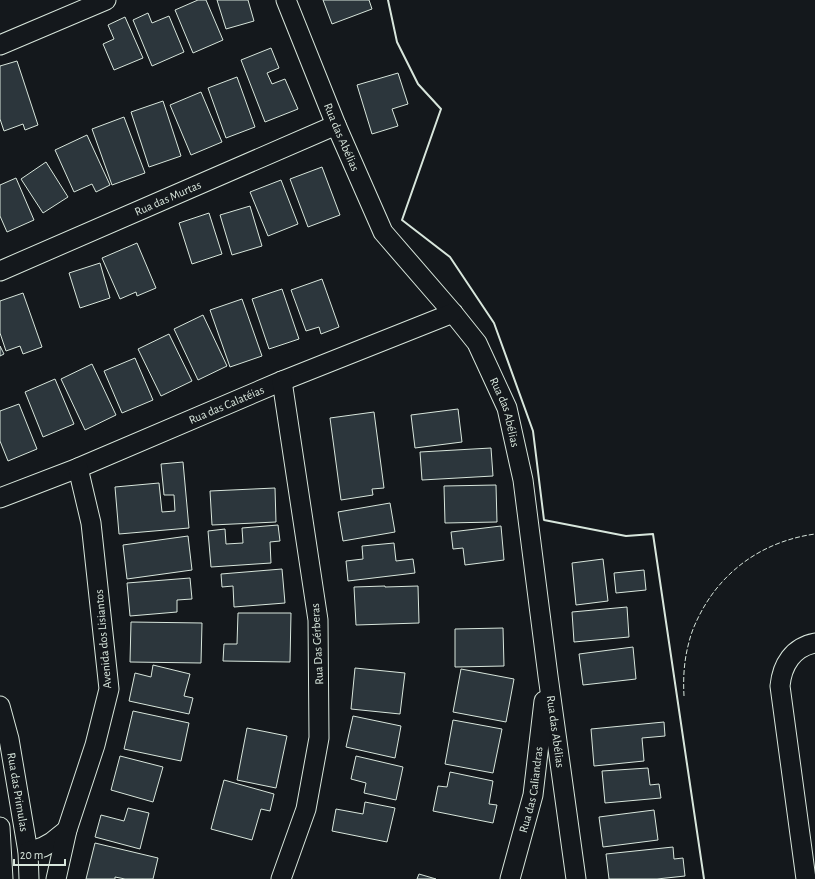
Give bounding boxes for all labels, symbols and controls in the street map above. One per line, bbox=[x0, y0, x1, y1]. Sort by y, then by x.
street label: Rua das Abélias bbox=[322, 101, 362, 173]
street label: Rua das Murtas bbox=[133, 178, 203, 218]
street label: Rua das Abélias bbox=[488, 376, 522, 448]
street label: Rua das Calatéias bbox=[187, 383, 266, 426]
street label: Avenida dos Lisiantos bbox=[93, 589, 113, 689]
street label: Rua Das Gérberas bbox=[309, 603, 325, 685]
street label: Rua das Abélias bbox=[545, 695, 567, 768]
street label: Rua das Caliandras bbox=[517, 746, 545, 834]
street label: Rua das Primulas bbox=[5, 752, 30, 832]
scale bar bbox=[14, 841, 65, 867]
text: 20 m bbox=[20, 849, 43, 861]

